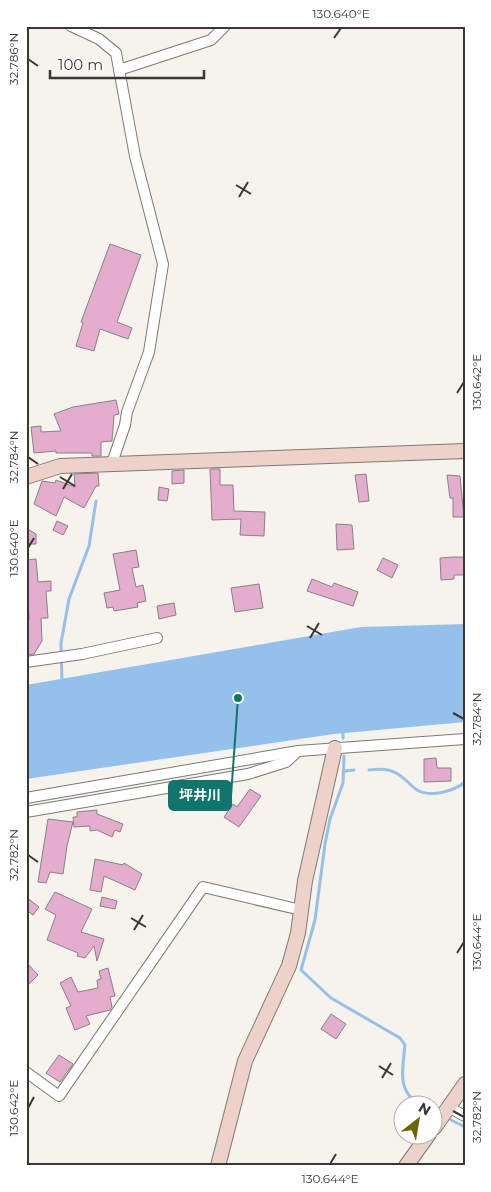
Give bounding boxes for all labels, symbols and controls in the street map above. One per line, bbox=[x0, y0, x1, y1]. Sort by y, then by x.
text: 130.640°E bbox=[312, 6, 370, 21]
text: 32.786°N bbox=[6, 33, 21, 85]
scale bar bbox=[50, 48, 204, 80]
text: 100 m bbox=[58, 55, 103, 74]
text: 130.642°E bbox=[469, 354, 484, 410]
text: 32.784°N bbox=[6, 431, 21, 483]
text: 130.640°E bbox=[6, 519, 21, 577]
text: 32.784°N bbox=[469, 693, 484, 745]
callout: 坪井川 bbox=[169, 781, 231, 810]
text: 坪井川 bbox=[179, 786, 221, 804]
text: 32.782°N bbox=[6, 829, 21, 881]
text: 130.644°E bbox=[469, 913, 484, 971]
text: 130.642°E bbox=[6, 1080, 21, 1136]
text: 32.782°N bbox=[469, 1091, 484, 1143]
north arrow bbox=[394, 1094, 444, 1144]
text: N bbox=[415, 1098, 434, 1119]
text: 130.644°E bbox=[301, 1171, 359, 1186]

